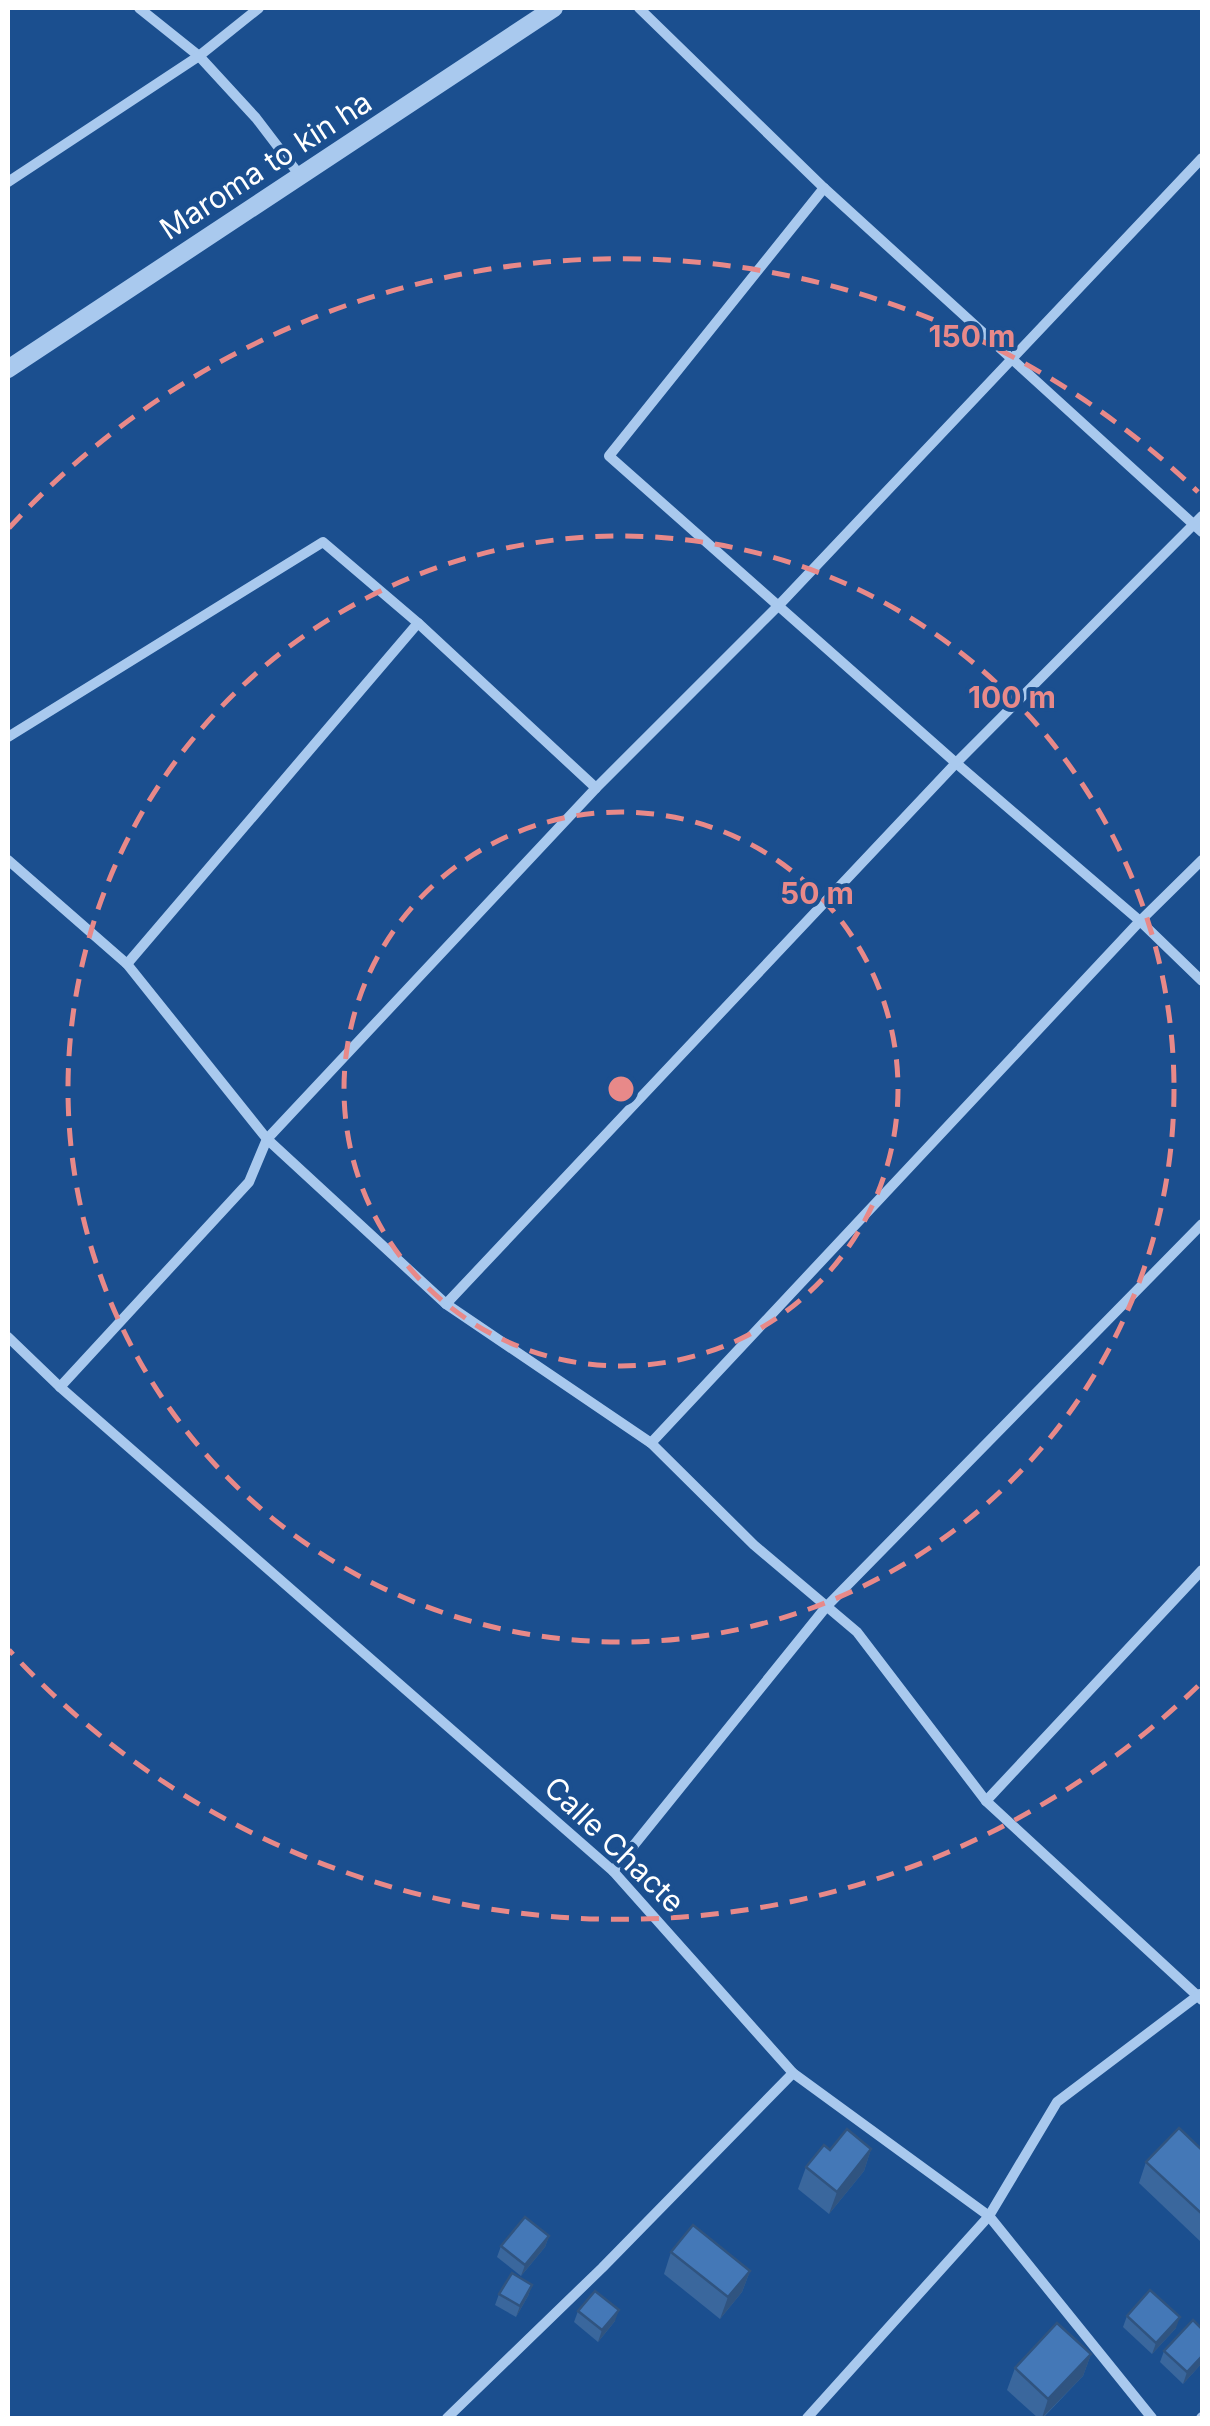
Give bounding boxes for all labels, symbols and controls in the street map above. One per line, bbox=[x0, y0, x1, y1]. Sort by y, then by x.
street label: Maroma to kin ha bbox=[153, 83, 378, 247]
text: 150 m bbox=[929, 318, 1015, 354]
text: 100 m bbox=[968, 679, 1056, 715]
text: 50 m bbox=[780, 875, 854, 911]
centre of rings bbox=[603, 1071, 639, 1107]
street label: Calle Chacte bbox=[537, 1769, 692, 1920]

